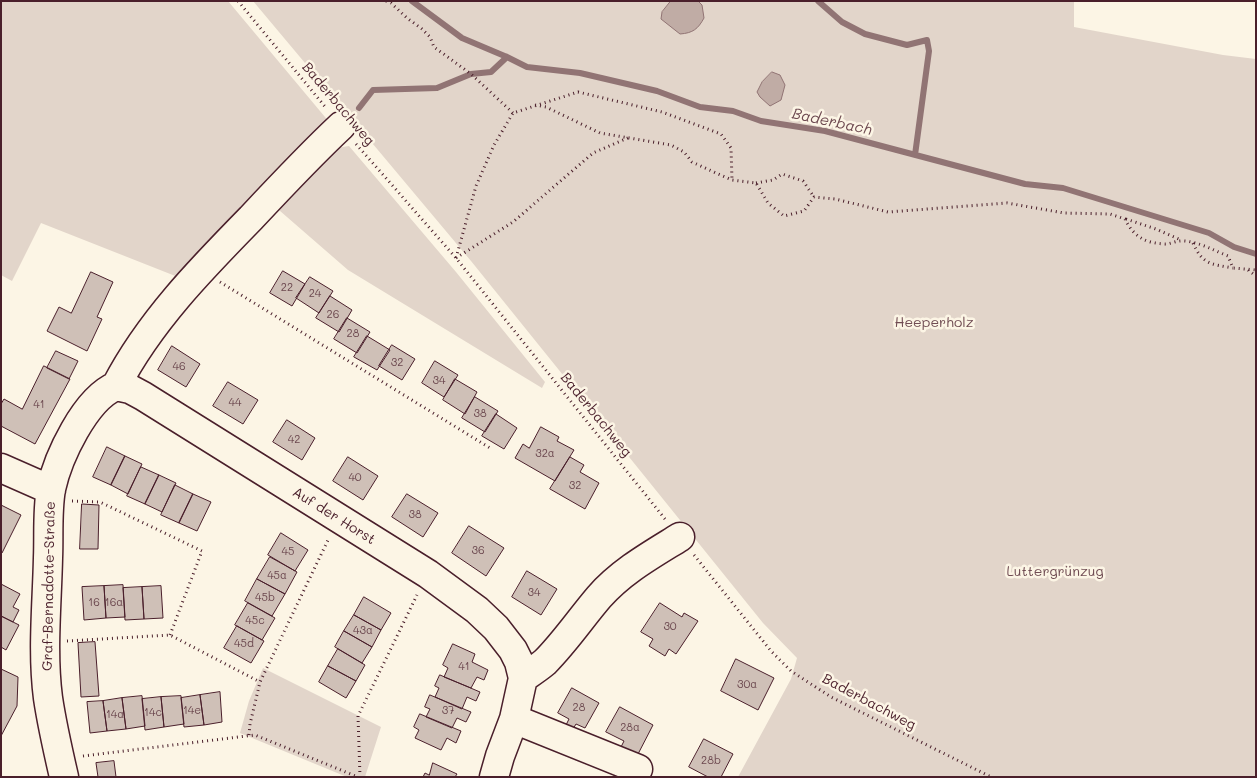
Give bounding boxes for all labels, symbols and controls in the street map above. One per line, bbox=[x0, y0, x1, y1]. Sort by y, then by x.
street label: Baderbachweg bbox=[298, 59, 378, 149]
water label: Baderbach bbox=[790, 105, 874, 139]
house number: 22 bbox=[281, 281, 293, 295]
house number: 24 bbox=[309, 287, 321, 301]
house number: 26 bbox=[327, 308, 339, 322]
park label: Heeperholz bbox=[894, 315, 974, 331]
house number: 28 bbox=[347, 327, 359, 341]
house number: 32 bbox=[391, 356, 403, 370]
house number: 46 bbox=[172, 360, 186, 374]
street label: Baderbachweg bbox=[557, 370, 635, 460]
house number: 34 bbox=[433, 374, 445, 388]
house number: 44 bbox=[229, 396, 241, 410]
house number: 41 bbox=[33, 398, 45, 412]
house number: 38 bbox=[473, 407, 487, 421]
house number: 42 bbox=[288, 433, 300, 447]
house number: 32a bbox=[535, 447, 555, 461]
house number: 40 bbox=[348, 471, 362, 485]
house number: 32 bbox=[569, 479, 581, 493]
street label: Auf der Horst bbox=[289, 484, 379, 548]
street label: Graf-Bernadotte-Straße bbox=[39, 501, 59, 671]
house number: 38 bbox=[408, 508, 422, 522]
house number: 36 bbox=[471, 544, 485, 558]
house number: 45 bbox=[282, 545, 294, 559]
park label: Luttergrünzug bbox=[1006, 564, 1104, 580]
house number: 45a bbox=[267, 569, 287, 583]
house number: 34 bbox=[528, 586, 540, 600]
house number: 45b bbox=[255, 591, 275, 605]
house number: 16 bbox=[88, 596, 100, 610]
house number: 16a bbox=[105, 596, 123, 610]
house number: 45c bbox=[245, 614, 265, 628]
house number: 30 bbox=[663, 620, 677, 634]
house number: 43a bbox=[353, 624, 373, 638]
house number: 45d bbox=[234, 637, 254, 651]
house number: 41 bbox=[458, 660, 470, 674]
street label: Baderbachweg bbox=[819, 670, 919, 734]
house number: 30a bbox=[737, 678, 757, 692]
house number: 28 bbox=[573, 701, 585, 715]
house number: 14e bbox=[183, 704, 201, 718]
house number: 37 bbox=[442, 704, 454, 718]
house number: 14c bbox=[144, 706, 162, 720]
house number: 14a bbox=[106, 708, 124, 722]
house number: 28a bbox=[620, 721, 640, 735]
house number: 28b bbox=[701, 754, 721, 768]

